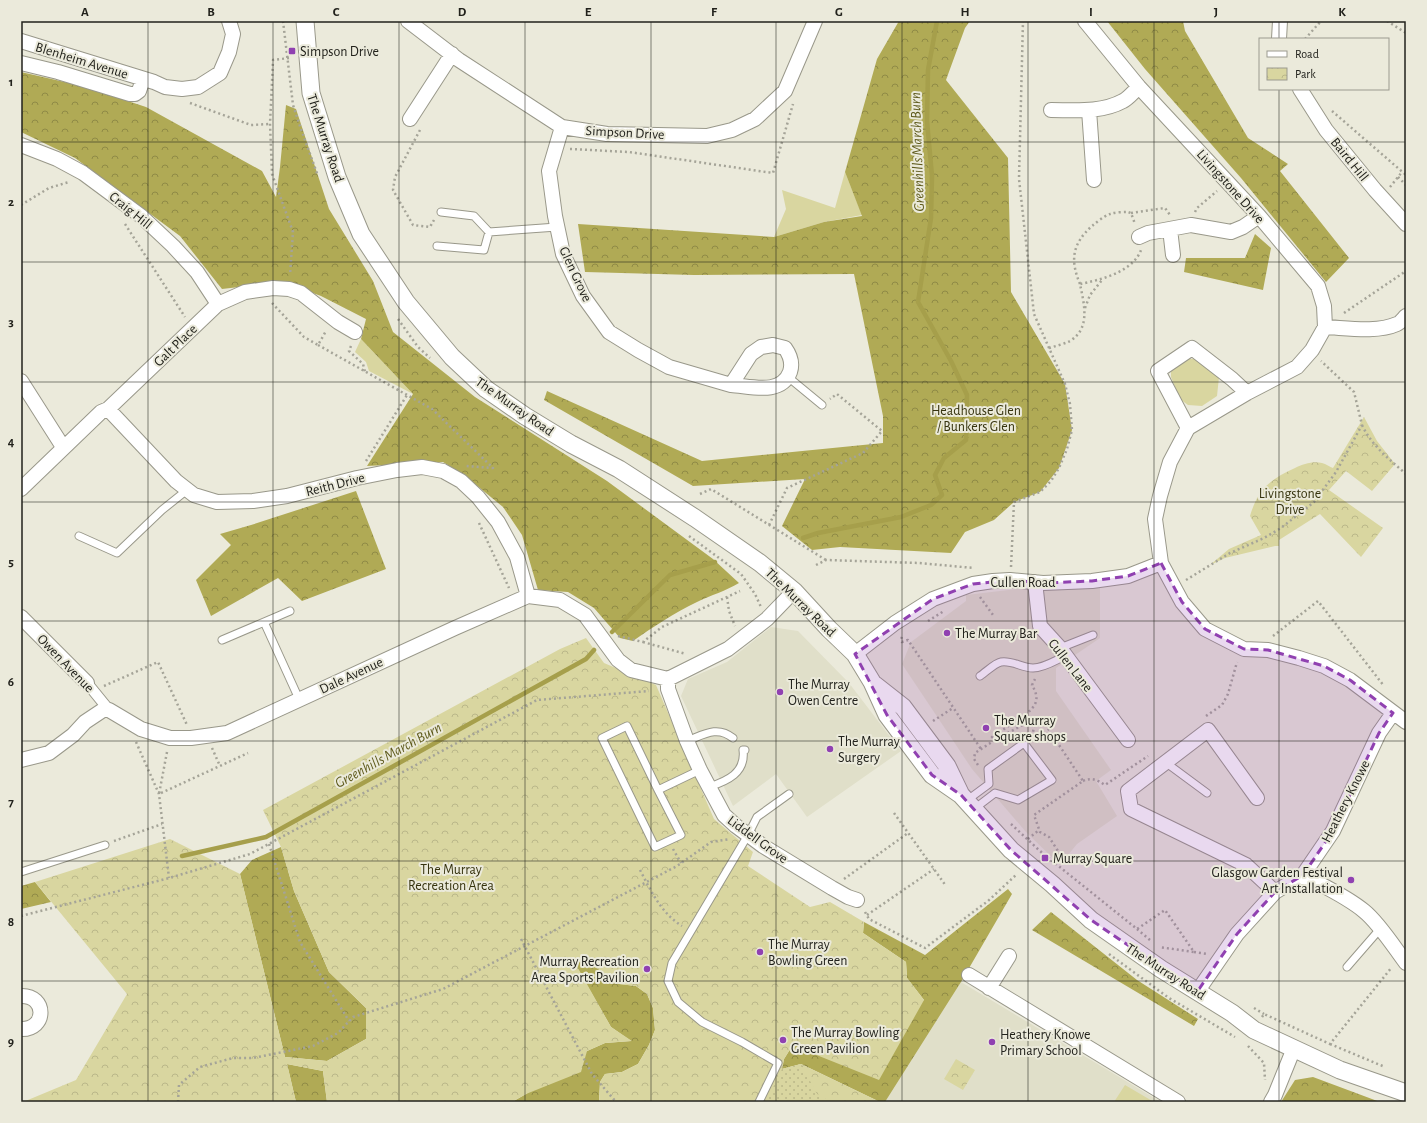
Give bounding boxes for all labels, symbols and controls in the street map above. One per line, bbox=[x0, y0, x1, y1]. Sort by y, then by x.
text: A bbox=[81, 6, 89, 19]
text: B bbox=[207, 6, 215, 19]
text: C bbox=[333, 6, 340, 19]
text: D bbox=[458, 6, 467, 19]
text: E bbox=[585, 6, 592, 19]
text: F bbox=[711, 6, 718, 19]
text: G bbox=[835, 6, 843, 19]
text: H bbox=[960, 6, 970, 19]
text: I bbox=[1089, 6, 1093, 19]
text: J bbox=[1214, 6, 1218, 19]
text: K bbox=[1338, 6, 1346, 19]
legend bbox=[1259, 38, 1389, 90]
street label: Blenheim Avenue bbox=[34, 40, 130, 82]
place label: Simpson Drive bbox=[300, 45, 379, 59]
marker: Simpson Drive bbox=[287, 46, 297, 56]
text: Road bbox=[1295, 48, 1319, 60]
text: Park bbox=[1295, 68, 1316, 80]
text: 1 bbox=[9, 76, 13, 89]
street label: The Murray Road bbox=[304, 92, 346, 184]
water label: Greenhills March Burn bbox=[908, 92, 927, 212]
street label: Simpson Drive bbox=[585, 124, 665, 142]
street label: Baird Hill bbox=[1328, 135, 1371, 184]
street label: Livingstone Drive bbox=[1194, 147, 1267, 226]
street label: Craig Hill bbox=[106, 190, 154, 232]
text: 2 bbox=[8, 196, 14, 209]
street label: Glen Grove bbox=[556, 245, 594, 304]
text: 3 bbox=[8, 316, 14, 329]
street label: Galt Place bbox=[151, 322, 200, 370]
street label: The Murray Road bbox=[473, 375, 556, 439]
park label: Headhouse Glen / Bunkers Glen bbox=[931, 404, 1021, 434]
text: 4 bbox=[8, 436, 15, 449]
street label: Reith Drive bbox=[304, 471, 366, 499]
park label: Livingstone Drive bbox=[1259, 487, 1321, 517]
text: 5 bbox=[8, 556, 14, 569]
street label: The Murray Road bbox=[762, 566, 838, 640]
street label: Cullen Road bbox=[991, 576, 1056, 590]
place label: The Murray Bar bbox=[955, 627, 1038, 641]
marker: The Murray Bar bbox=[942, 628, 952, 638]
street label: Owen Avenue bbox=[34, 632, 96, 696]
street label: Cullen Lane bbox=[1045, 636, 1095, 695]
street label: Dale Avenue bbox=[317, 655, 385, 697]
text: 6 bbox=[8, 676, 14, 689]
place label: The Murray Owen Centre bbox=[788, 678, 858, 708]
marker: The Murray Owen Centre bbox=[775, 687, 785, 697]
place label: The Murray Square shops bbox=[994, 714, 1066, 744]
water label: Greenhills March Burn bbox=[332, 720, 444, 791]
marker: The Murray Square shops bbox=[981, 723, 991, 733]
place label: The Murray Surgery bbox=[838, 735, 900, 765]
marker: The Murray Surgery bbox=[825, 744, 835, 754]
street label: Heathery Knowe bbox=[1319, 758, 1373, 845]
text: 7 bbox=[8, 796, 14, 809]
street label: Liddell Grove bbox=[725, 813, 790, 866]
place label: Murray Square bbox=[1053, 852, 1132, 866]
marker: Murray Square bbox=[1040, 853, 1050, 863]
park label: The Murray Recreation Area bbox=[408, 863, 494, 893]
place label: Glasgow Garden Festival Art Installation bbox=[1211, 866, 1343, 896]
marker: Glasgow Garden Festival Art Installation bbox=[1346, 875, 1356, 885]
text: 8 bbox=[8, 916, 14, 929]
place label: The Murray Bowling Green bbox=[768, 938, 847, 968]
street label: The Murray Road bbox=[1123, 941, 1208, 1003]
marker: The Murray Bowling Green bbox=[755, 947, 765, 957]
place label: Murray Recreation Area Sports Pavilion bbox=[531, 955, 639, 985]
marker: Murray Recreation Area Sports Pavilion bbox=[642, 964, 652, 974]
place label: The Murray Bowling Green Pavilion bbox=[791, 1026, 900, 1056]
place label: Heathery Knowe Primary School bbox=[1000, 1028, 1091, 1058]
marker: The Murray Bowling Green Pavilion bbox=[778, 1035, 788, 1045]
text: 9 bbox=[8, 1036, 14, 1049]
marker: Heathery Knowe Primary School bbox=[987, 1037, 997, 1047]

